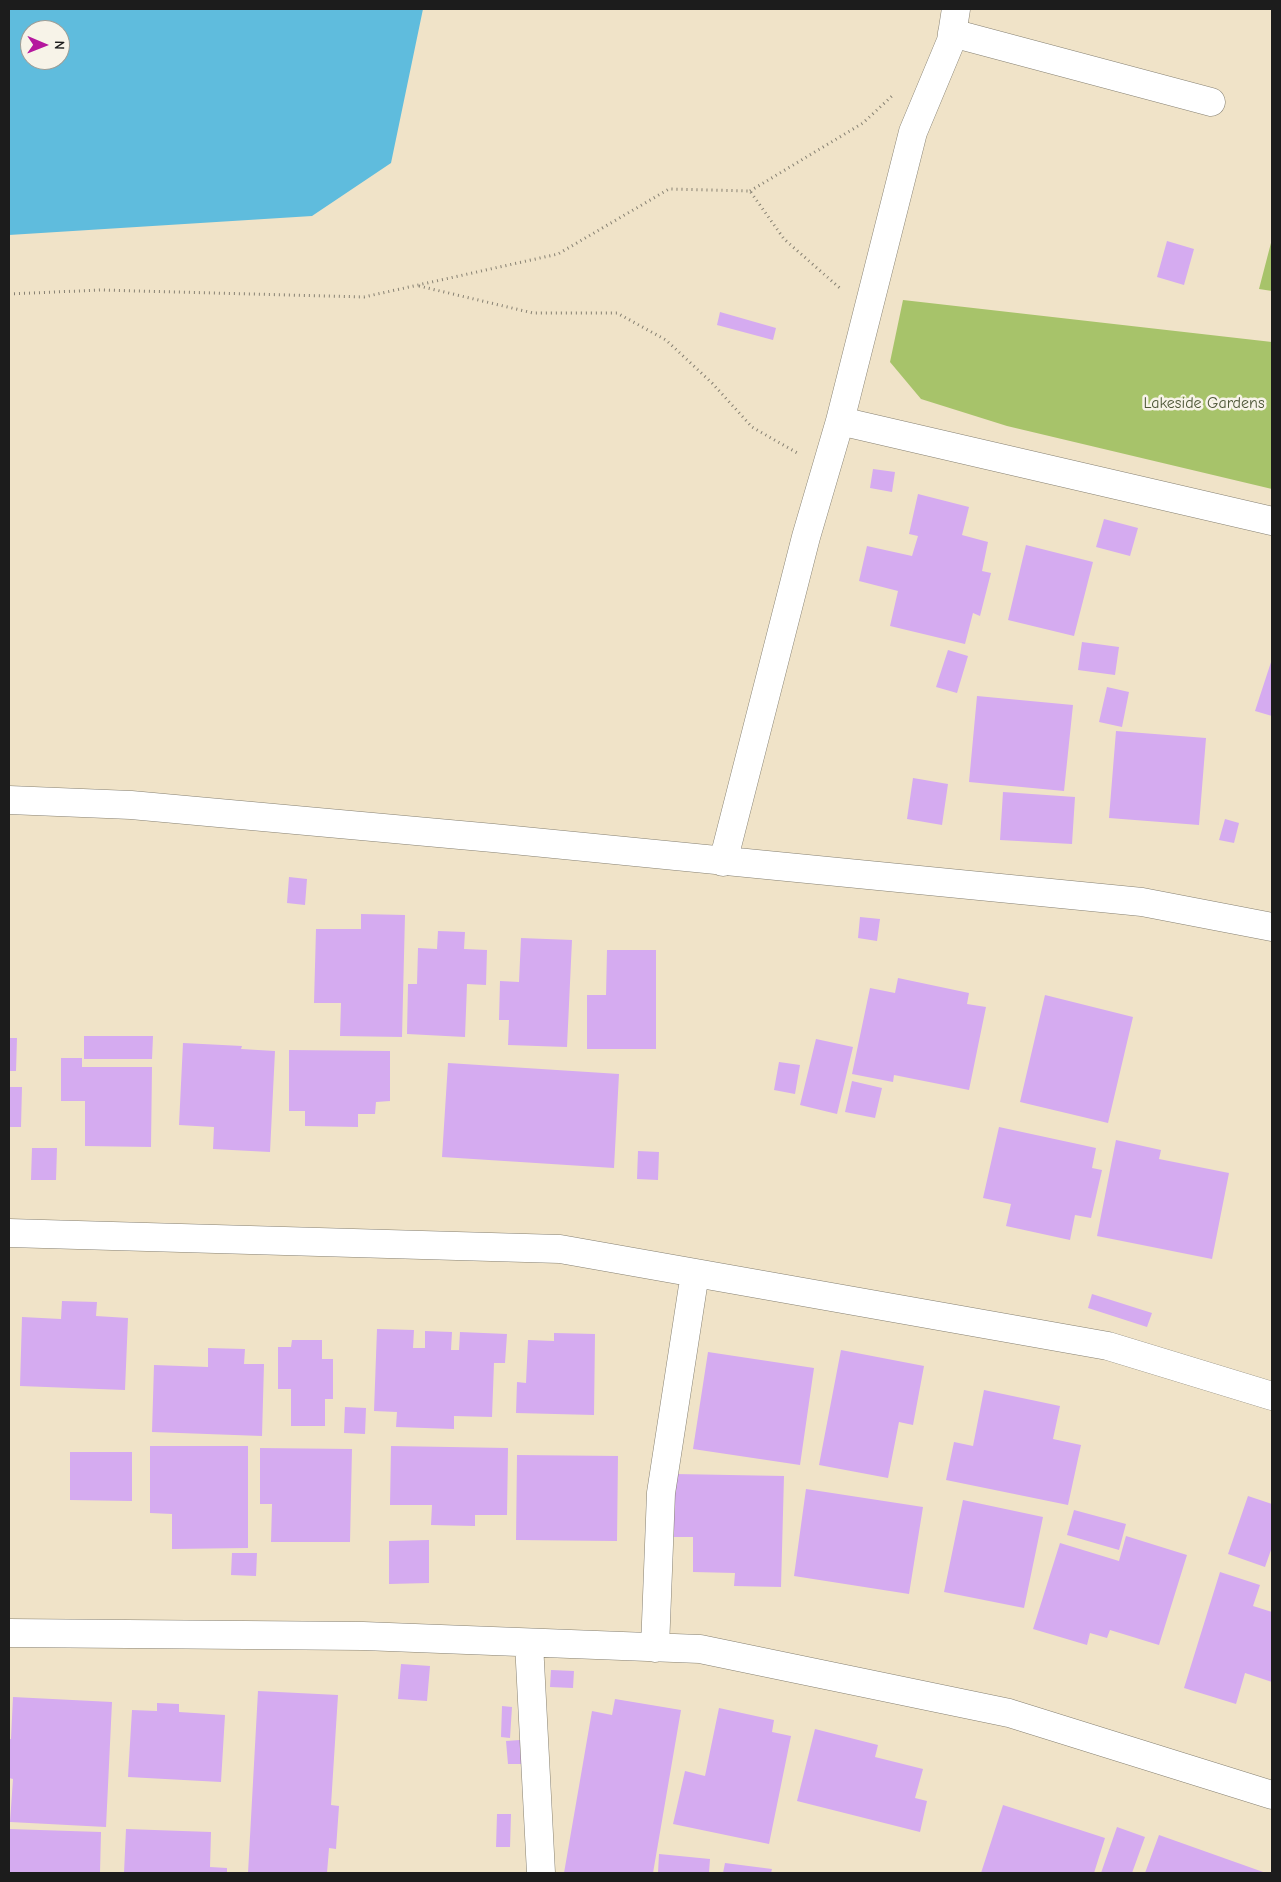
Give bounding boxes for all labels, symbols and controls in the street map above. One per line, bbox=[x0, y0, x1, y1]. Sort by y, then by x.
north arrow bbox=[20, 20, 70, 70]
text: N bbox=[51, 41, 68, 50]
park label: Lakeside Gardens bbox=[1143, 393, 1265, 413]

